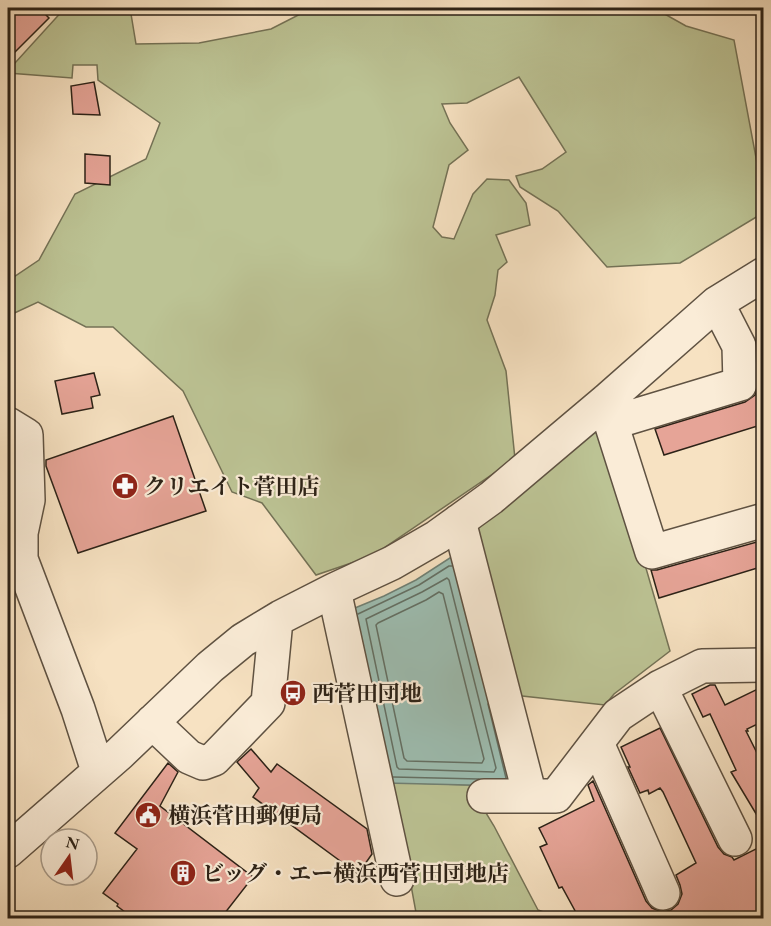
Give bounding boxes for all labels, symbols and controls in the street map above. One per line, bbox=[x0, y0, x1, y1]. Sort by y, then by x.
pharmacy icon: クリエイト菅田店 bbox=[110, 471, 140, 501]
place label: クリエイト菅田店 bbox=[144, 472, 320, 501]
bus stop icon: 西菅田団地 bbox=[278, 678, 308, 708]
place label: 西菅田団地 bbox=[312, 679, 422, 708]
public building icon: 横浜菅田郵便局 bbox=[133, 800, 163, 830]
place label: 横浜菅田郵便局 bbox=[168, 801, 322, 830]
north arrow bbox=[39, 827, 99, 887]
text: N bbox=[64, 831, 81, 855]
building icon: ビッグ・エー横浜西菅田団地店 bbox=[168, 858, 198, 888]
place label: ビッグ・エー横浜西菅田団地店 bbox=[202, 859, 509, 888]

